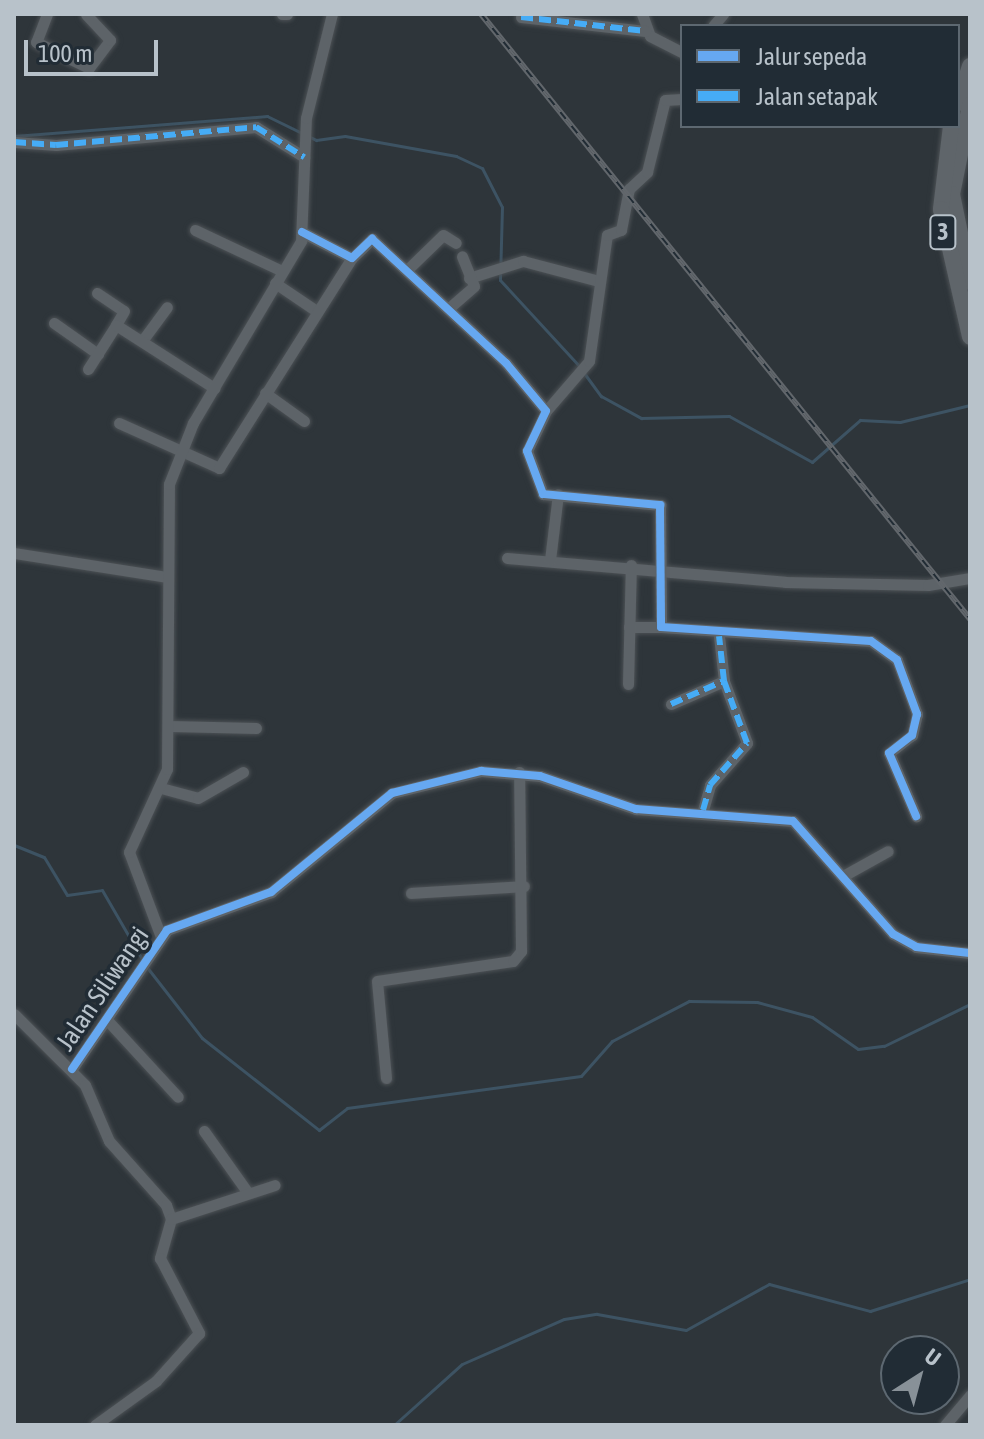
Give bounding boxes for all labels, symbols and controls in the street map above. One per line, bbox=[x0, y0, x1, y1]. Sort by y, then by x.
scale bar bbox=[28, 24, 162, 74]
legend bbox=[680, 24, 960, 128]
text: 100 m bbox=[38, 40, 92, 67]
text: Jalur sepeda bbox=[756, 43, 867, 70]
text: Jalan setapak bbox=[756, 83, 878, 110]
road number: 3 bbox=[929, 212, 957, 252]
street label: Jalan Siliwangi bbox=[50, 921, 156, 1057]
north arrow bbox=[880, 1335, 960, 1415]
text: U bbox=[920, 1343, 946, 1372]

